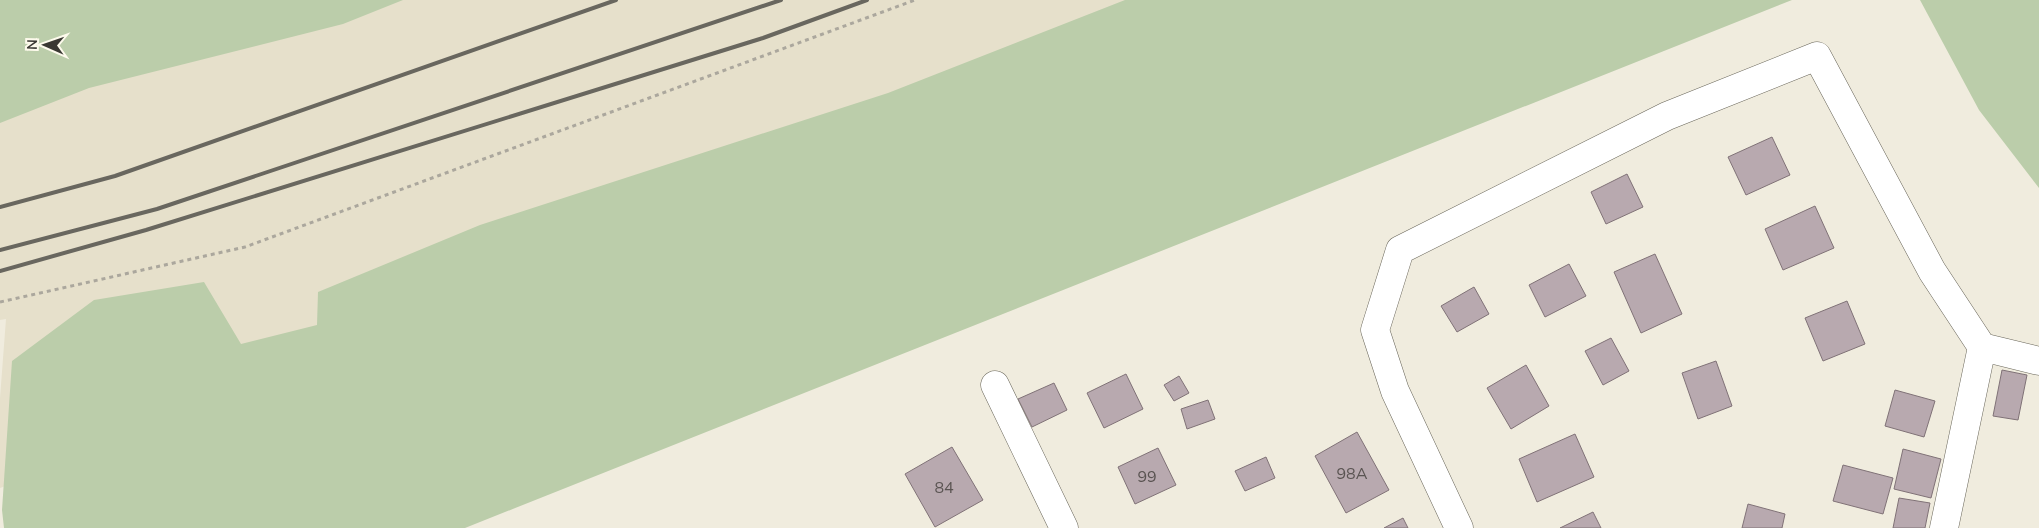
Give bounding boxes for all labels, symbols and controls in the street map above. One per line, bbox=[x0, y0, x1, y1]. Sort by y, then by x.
north arrow bbox=[20, 20, 70, 70]
text: N bbox=[23, 39, 41, 50]
house number: 98А bbox=[1337, 463, 1368, 483]
house number: 99 bbox=[1137, 466, 1157, 486]
house number: 84 bbox=[934, 477, 954, 497]

